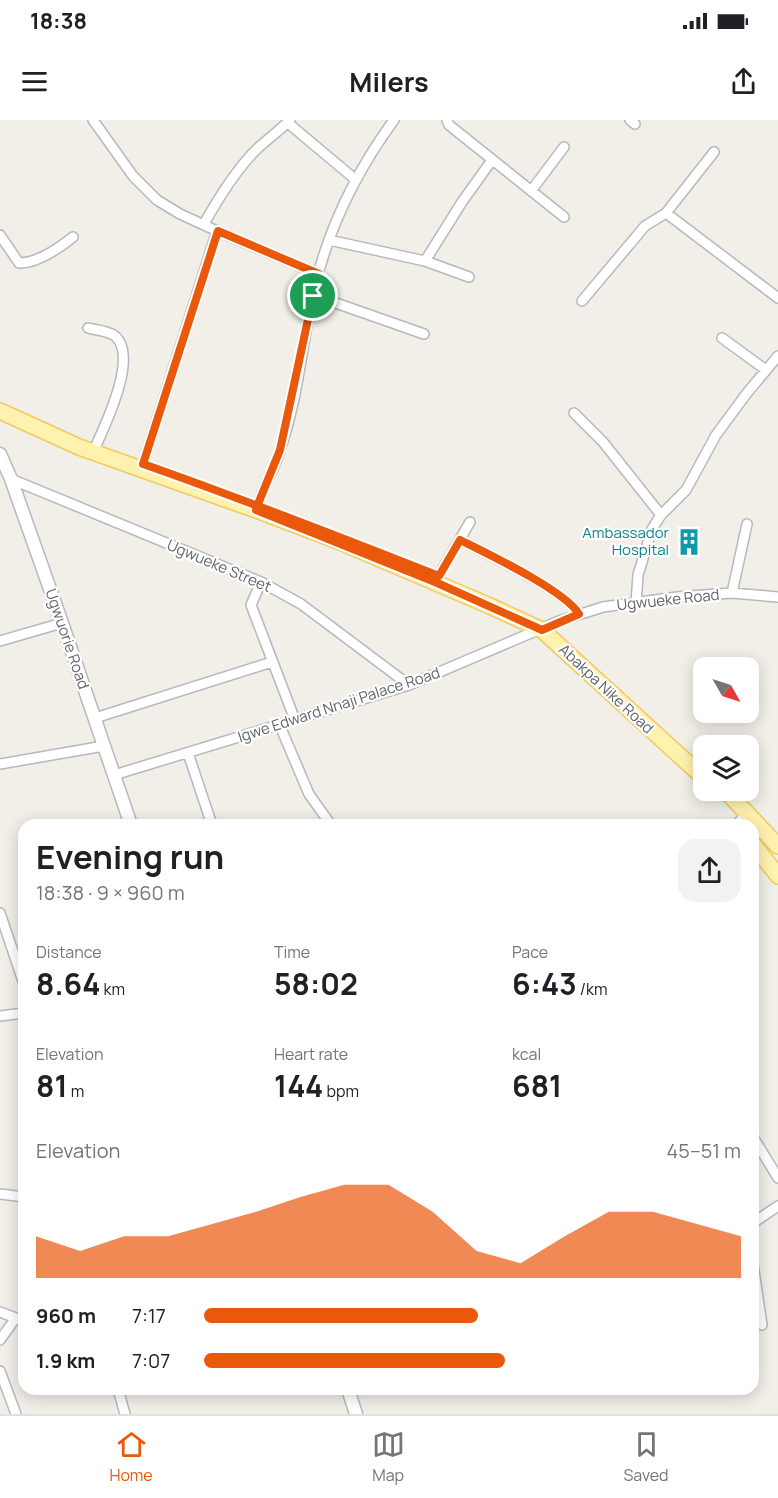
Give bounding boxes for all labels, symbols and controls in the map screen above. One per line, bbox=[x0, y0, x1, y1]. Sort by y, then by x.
text: 18:38 bbox=[30, 6, 87, 36]
text: Milers bbox=[349, 63, 429, 100]
icon: menu bbox=[18, 65, 51, 98]
icon: share bbox=[727, 65, 760, 98]
pin bbox=[287, 270, 338, 321]
icon: arrive bbox=[296, 279, 329, 312]
place label: Ambassador Hospital bbox=[582, 522, 670, 560]
building icon: Ambassador Hospital bbox=[674, 527, 704, 557]
street label: Ugwueke Street bbox=[164, 534, 275, 597]
street label: Ugwueke Road bbox=[616, 584, 720, 615]
street label: Ugwuorie Road bbox=[40, 586, 94, 692]
street label: Abakpa Nike Road bbox=[554, 639, 658, 738]
north arrow bbox=[693, 657, 759, 723]
map controls bbox=[693, 657, 759, 801]
street label: Igwe Edward Nnaji Palace Road bbox=[235, 662, 443, 747]
button: layers bbox=[693, 735, 759, 801]
text: Evening run bbox=[36, 834, 224, 879]
button: share bbox=[678, 839, 741, 902]
text: 18:38 · 9 × 960 m bbox=[36, 879, 185, 906]
text: Distance bbox=[36, 941, 102, 963]
text: Time bbox=[274, 941, 310, 963]
text: Pace bbox=[512, 941, 548, 963]
text: 8.64 bbox=[36, 963, 100, 1004]
text: 58:02 bbox=[274, 963, 358, 1004]
text: 6:43 bbox=[512, 963, 577, 1004]
text: km bbox=[100, 978, 125, 1000]
text: /km bbox=[577, 978, 608, 1000]
text: Elevation bbox=[36, 1043, 104, 1065]
text: Heart rate bbox=[274, 1043, 348, 1065]
text: kcal bbox=[512, 1043, 541, 1065]
text: 81 bbox=[36, 1065, 68, 1106]
text: 144 bbox=[274, 1065, 323, 1106]
text: 681 bbox=[512, 1065, 562, 1106]
text: m bbox=[68, 1080, 84, 1102]
text: bpm bbox=[323, 1080, 359, 1102]
text: Elevation bbox=[36, 1137, 120, 1164]
text: 45–51 m bbox=[667, 1137, 741, 1164]
text: 960 m bbox=[36, 1302, 96, 1329]
text: 7:17 bbox=[132, 1302, 166, 1329]
text: 1.9 km bbox=[36, 1347, 95, 1374]
text: 7:07 bbox=[132, 1347, 170, 1374]
tab: Home bbox=[109, 1428, 153, 1486]
tab: Map bbox=[372, 1428, 405, 1486]
tab: Saved bbox=[623, 1428, 669, 1486]

